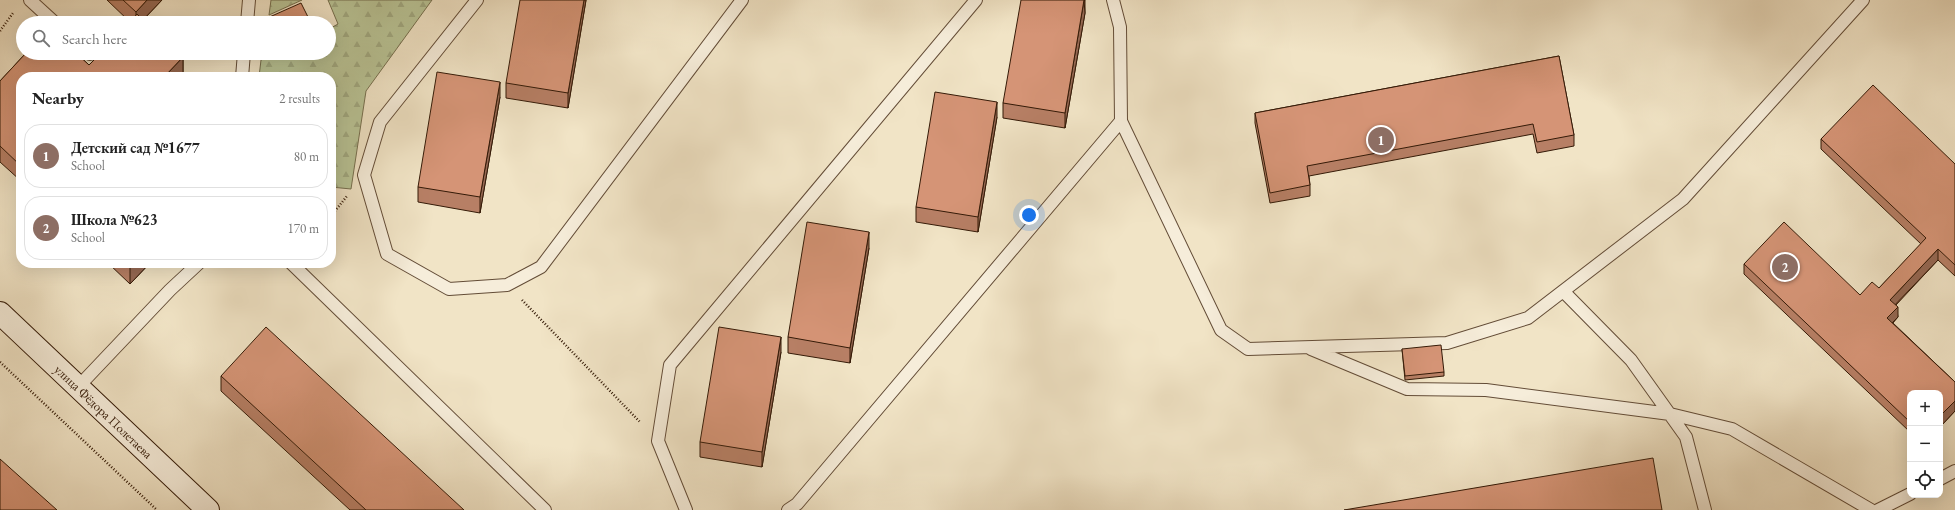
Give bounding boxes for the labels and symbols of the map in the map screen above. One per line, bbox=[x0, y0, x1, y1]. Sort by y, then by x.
pin: 1 bbox=[1368, 125, 1394, 155]
your location bbox=[1019, 205, 1039, 225]
pin: 2 bbox=[1772, 252, 1798, 282]
street label: улица Фёдора Полетаева bbox=[51, 361, 157, 463]

